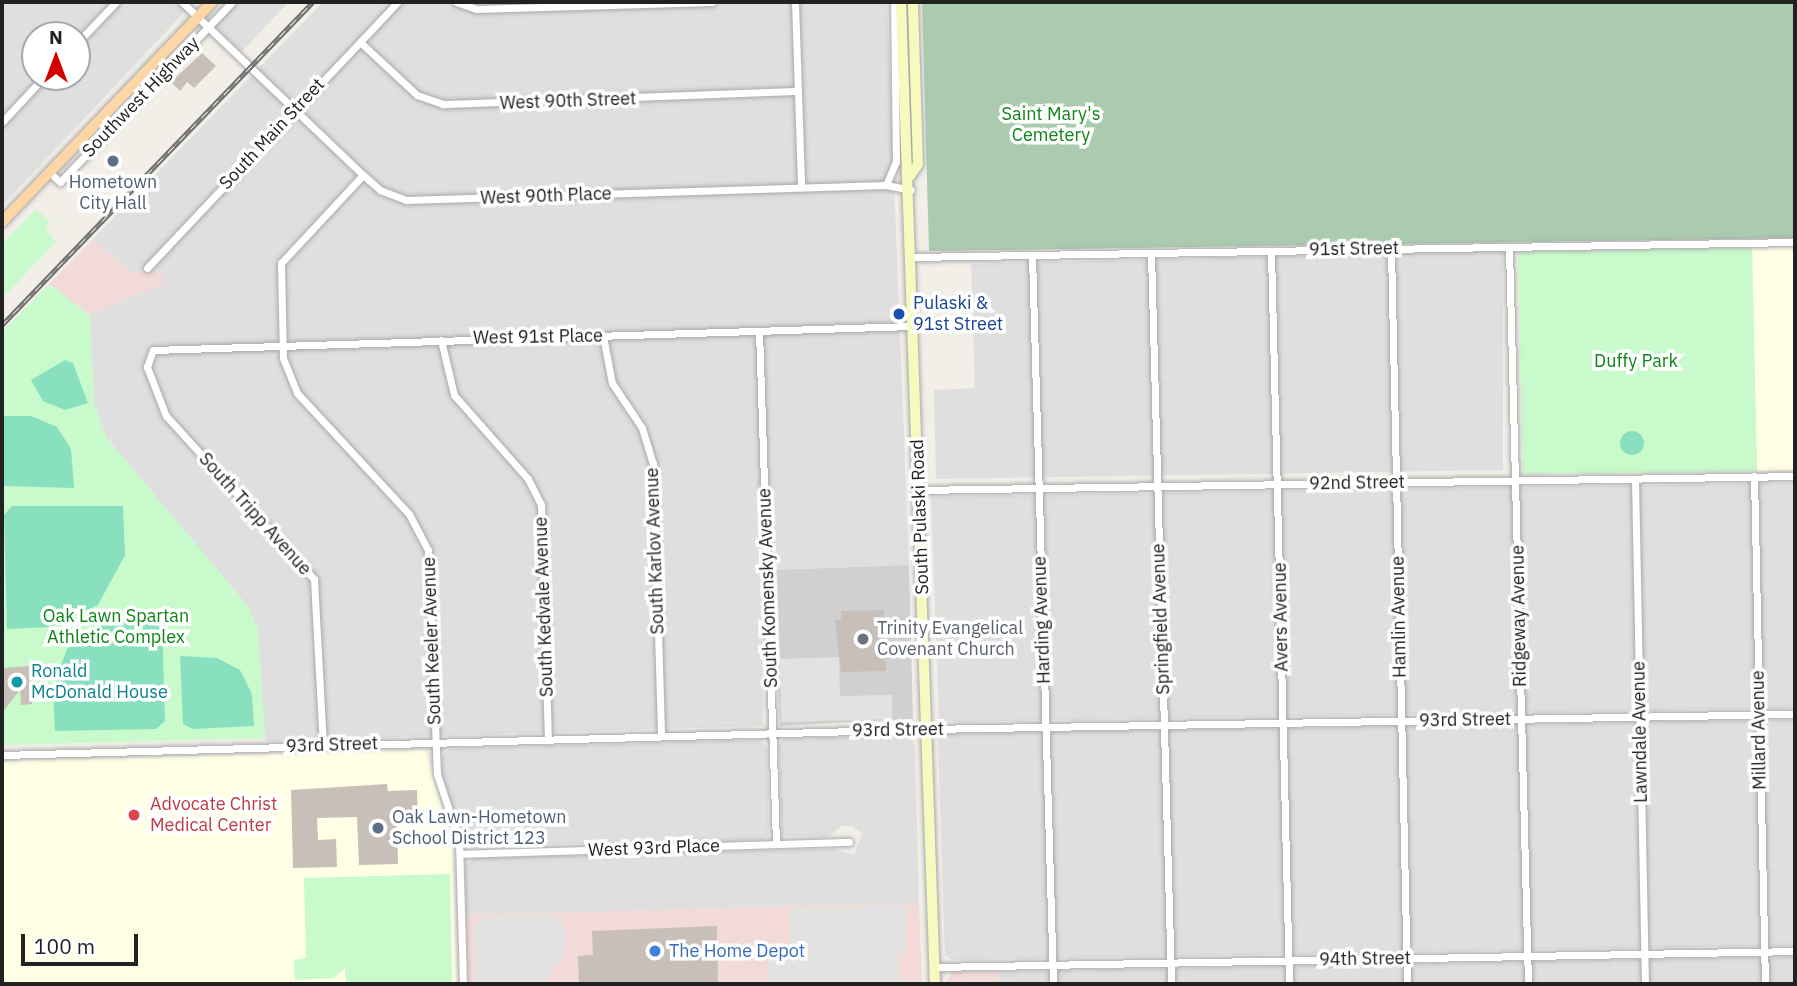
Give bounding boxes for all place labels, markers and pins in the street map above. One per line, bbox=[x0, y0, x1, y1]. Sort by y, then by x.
marker: Hometown City Hall bbox=[105, 153, 121, 169]
place label: Hometown City Hall bbox=[69, 172, 157, 214]
place label: Pulaski & 91st Street bbox=[913, 293, 1003, 336]
marker: Pulaski & 91st Street bbox=[891, 306, 907, 322]
place label: Trinity Evangelical Covenant Church bbox=[877, 618, 1023, 660]
marker: Trinity Evangelical Covenant Church bbox=[855, 631, 871, 647]
place label: Ronald McDonald House bbox=[31, 661, 168, 704]
marker: Ronald McDonald House bbox=[9, 674, 25, 690]
place label: Advocate Christ Medical Center bbox=[150, 794, 277, 836]
marker: Advocate Christ Medical Center bbox=[124, 805, 144, 825]
place label: Oak Lawn-Hometown School District 123 bbox=[392, 807, 567, 850]
marker: Oak Lawn-Hometown School District 123 bbox=[370, 820, 386, 836]
place label: The Home Depot bbox=[669, 940, 805, 962]
marker: The Home Depot bbox=[647, 943, 663, 959]

